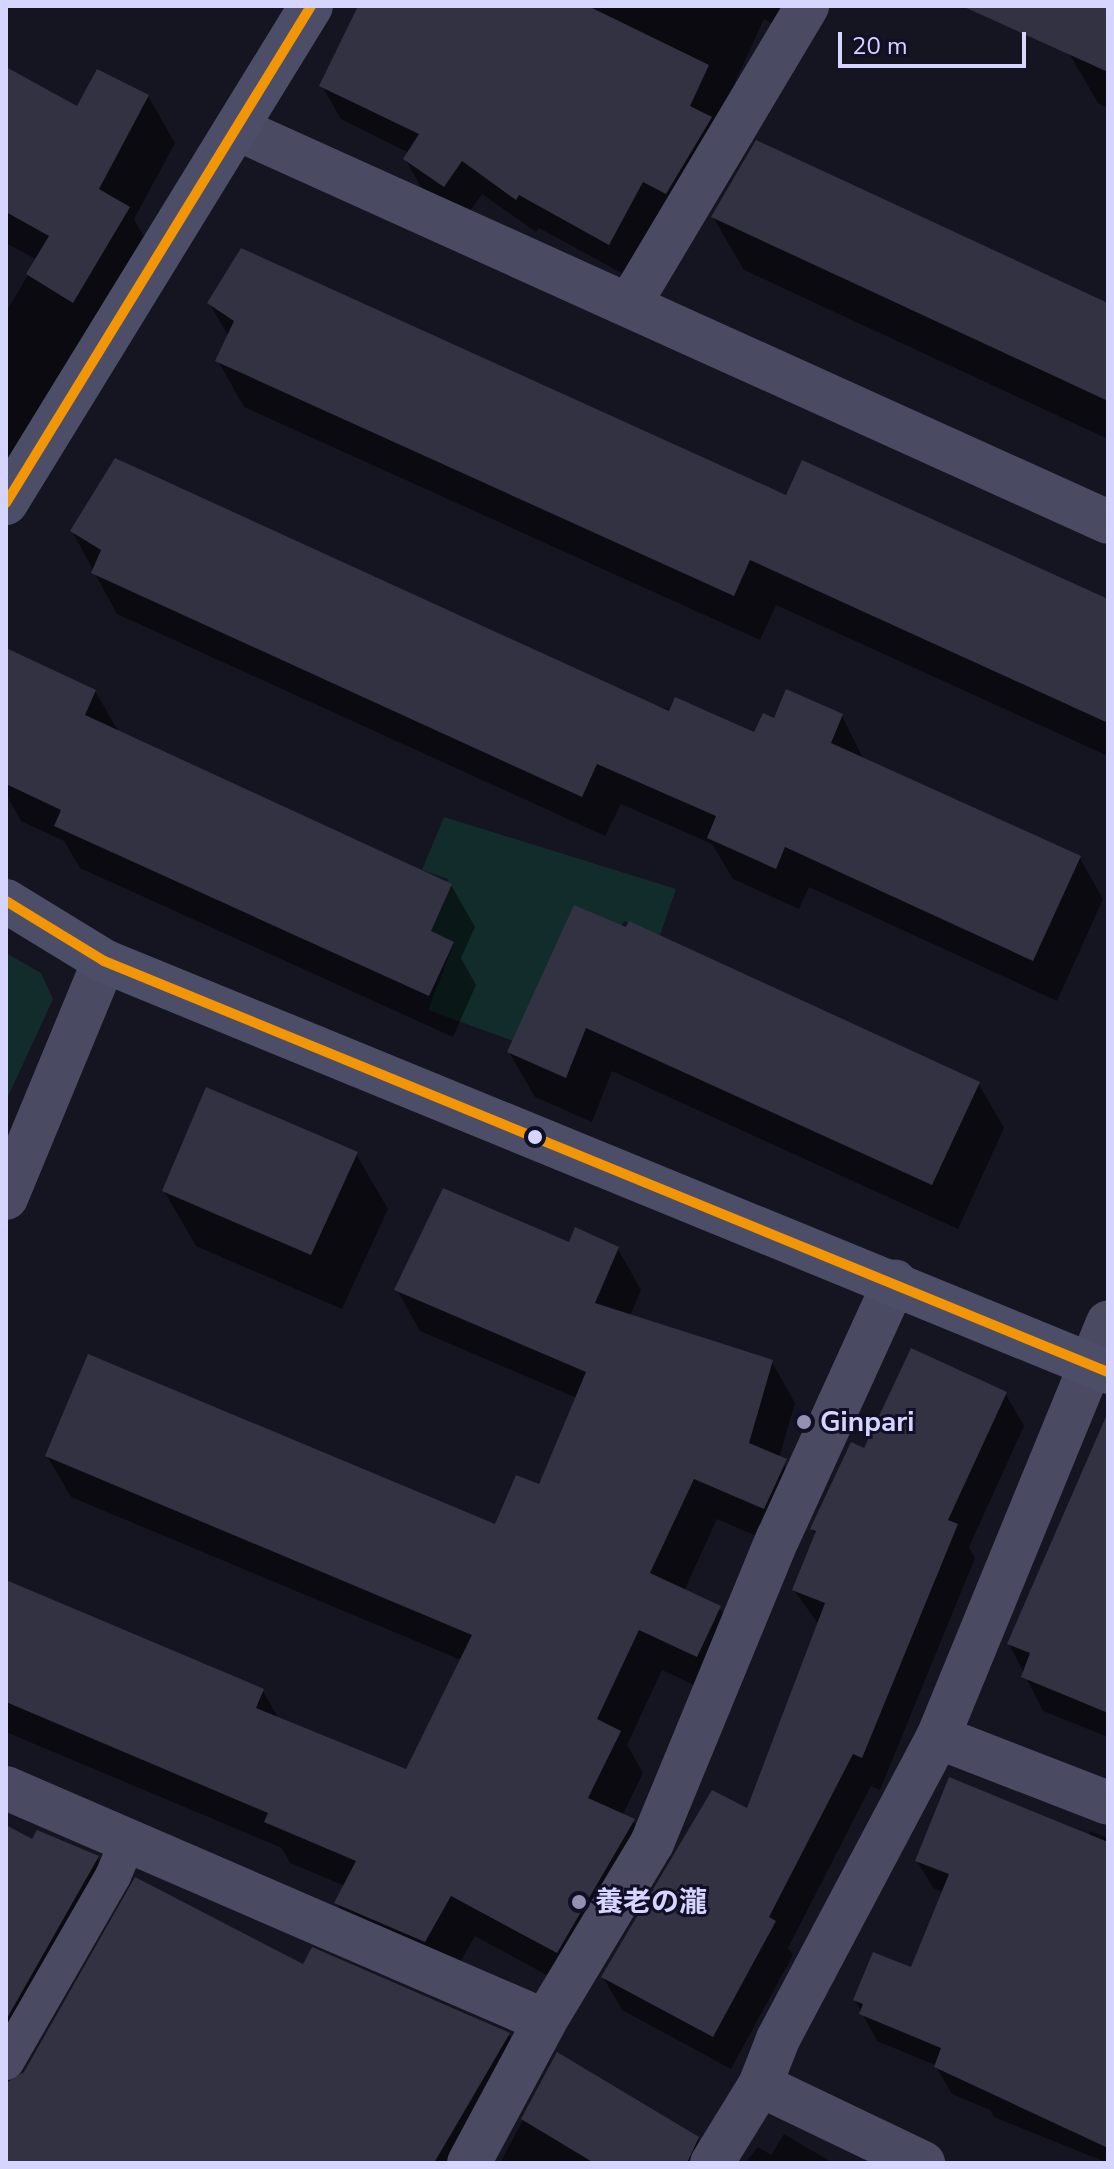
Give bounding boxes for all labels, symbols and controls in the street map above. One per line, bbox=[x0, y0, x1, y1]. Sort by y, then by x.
scale bar bbox=[842, 16, 1030, 66]
text: 20 m bbox=[852, 30, 908, 62]
unlabelled marker bbox=[527, 1129, 543, 1145]
place label: Ginpari bbox=[820, 1405, 914, 1439]
marker: Ginpari bbox=[795, 1413, 813, 1431]
place label: 養老の瀧 bbox=[595, 1885, 707, 1919]
marker: 養老の瀧 bbox=[570, 1893, 588, 1911]

